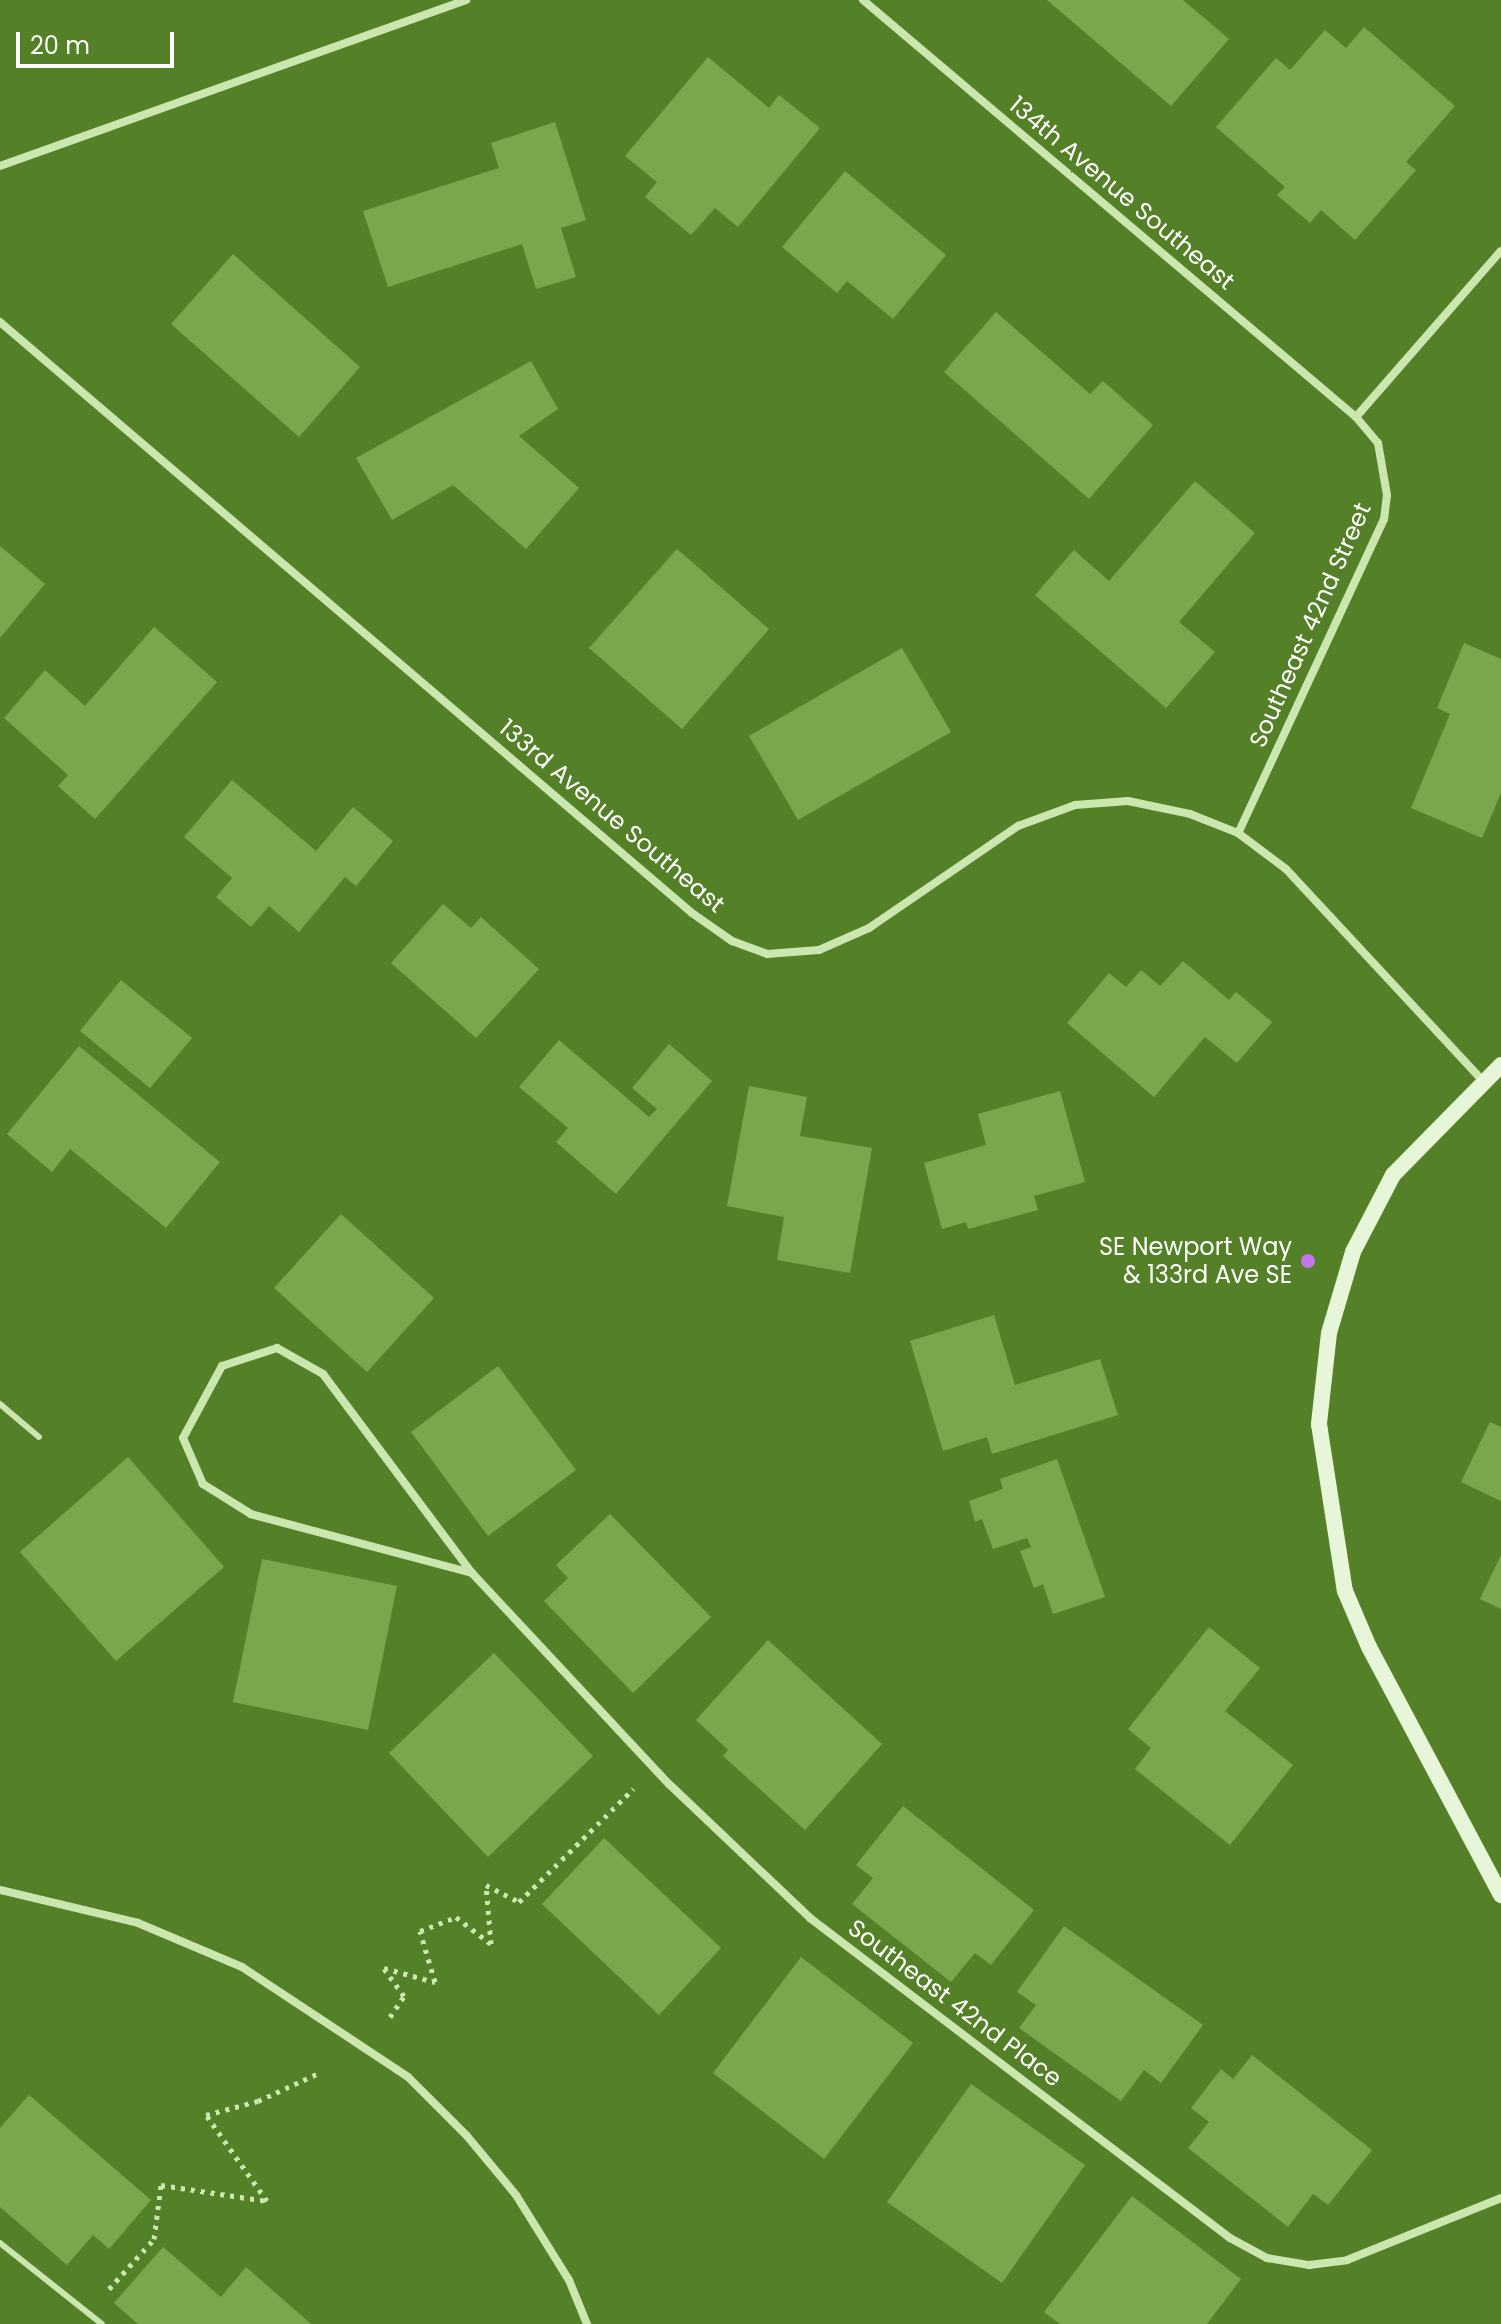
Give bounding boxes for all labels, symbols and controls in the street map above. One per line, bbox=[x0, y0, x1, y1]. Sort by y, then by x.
scale bar bbox=[20, 16, 178, 66]
text: 20 m bbox=[30, 29, 90, 62]
street label: 134th Avenue Southeast bbox=[1003, 90, 1241, 296]
street label: Southeast 42nd Street bbox=[1243, 498, 1377, 752]
street label: 133rd Avenue Southeast bbox=[493, 713, 731, 919]
place label: SE Newport Way & 133rd Ave SE bbox=[1099, 1233, 1292, 1289]
marker: SE Newport Way & 133rd Ave SE bbox=[1299, 1252, 1317, 1270]
street label: Southeast 42nd Place bbox=[842, 1913, 1068, 2093]

